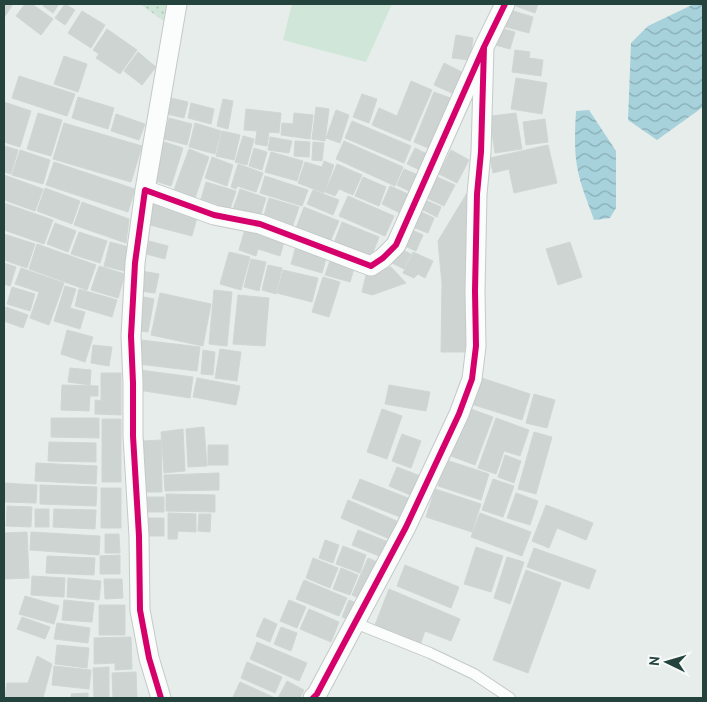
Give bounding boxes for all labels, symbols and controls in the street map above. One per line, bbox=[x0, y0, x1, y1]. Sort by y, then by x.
north arrow bbox=[642, 637, 692, 687]
text: N bbox=[645, 655, 663, 666]

